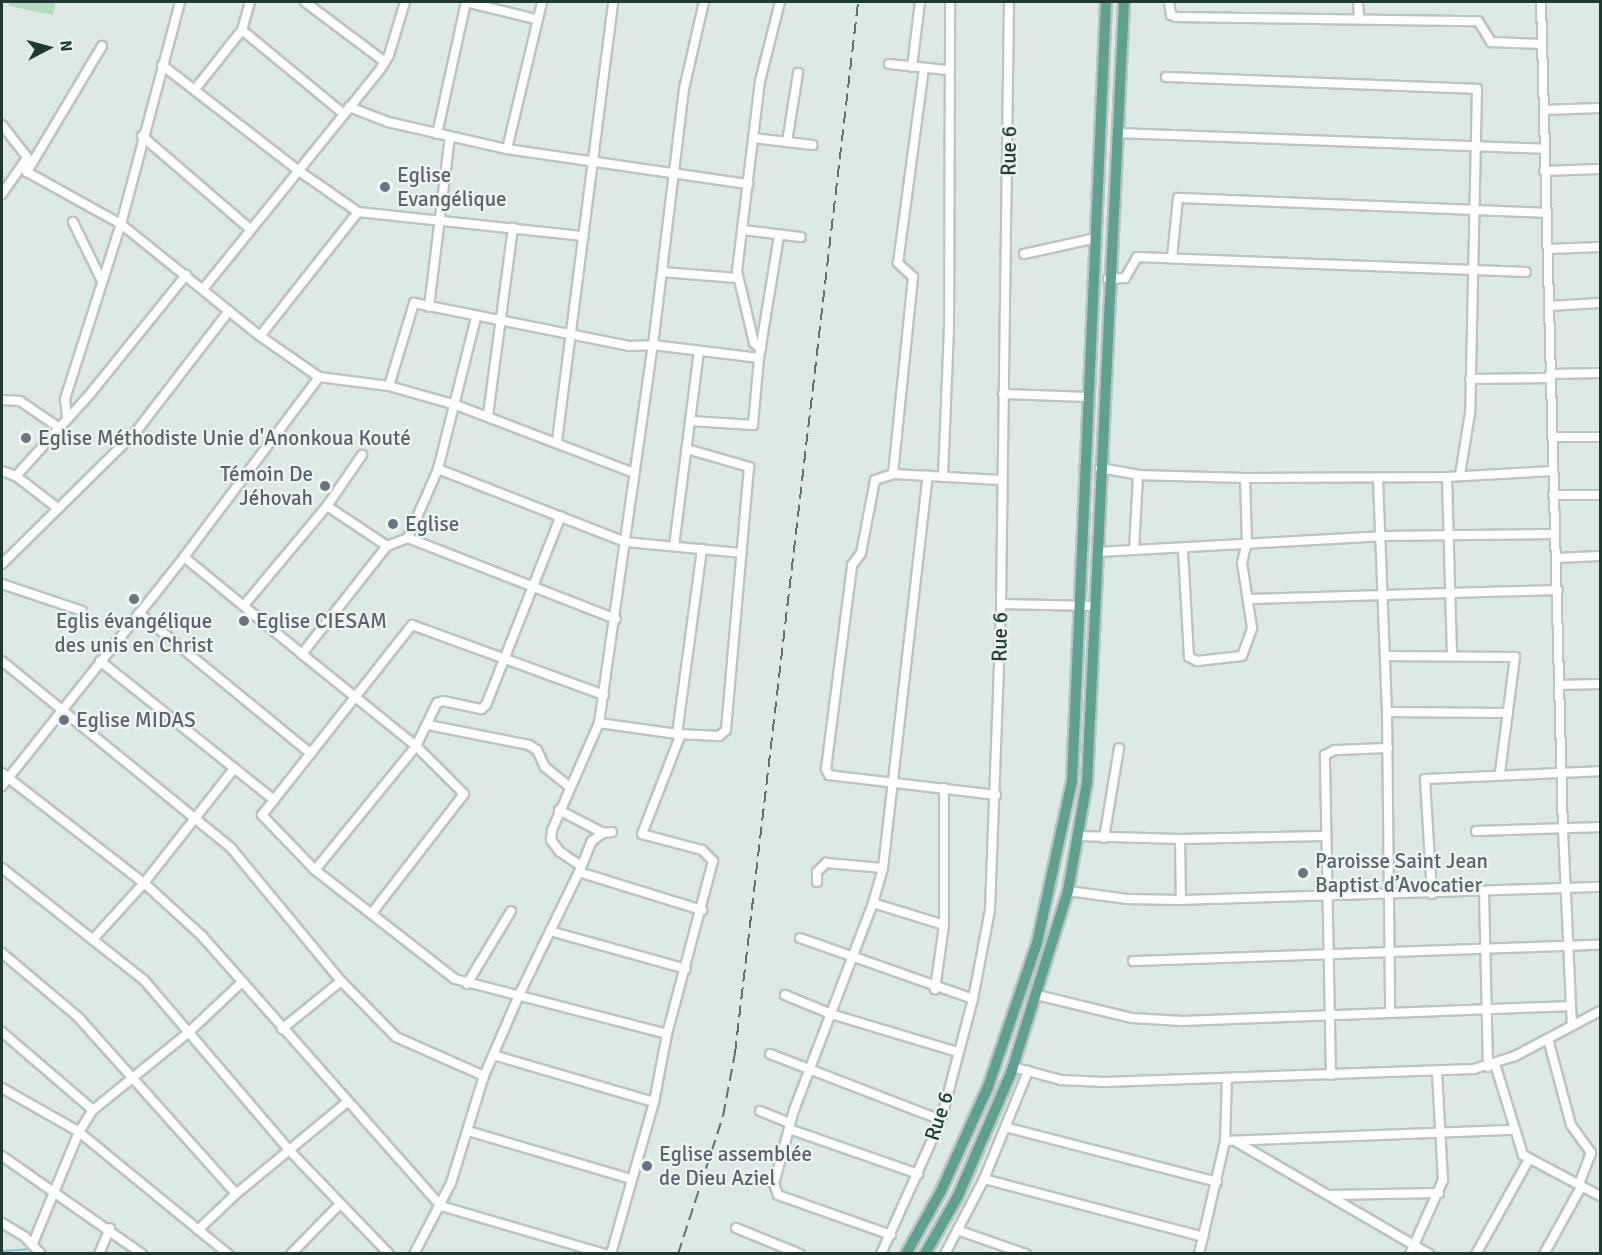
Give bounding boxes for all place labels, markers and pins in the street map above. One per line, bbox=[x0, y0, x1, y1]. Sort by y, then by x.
place label: Eglise Evangélique bbox=[397, 162, 507, 212]
marker: Eglise Evangélique bbox=[378, 180, 392, 194]
place label: Eglise Méthodiste Unie d'Anonkoua Kouté bbox=[38, 425, 411, 451]
marker: Eglise Méthodiste Unie d'Anonkoua Kouté bbox=[19, 431, 33, 445]
place label: Témoin De Jéhovah bbox=[220, 461, 313, 511]
marker: Témoin De Jéhovah bbox=[318, 479, 332, 493]
place label: Eglise bbox=[405, 511, 459, 537]
marker: Eglise bbox=[386, 517, 400, 531]
marker: Eglis évangélique des unis en Christ bbox=[127, 592, 141, 606]
place label: Eglis évangélique des unis en Christ bbox=[55, 608, 213, 658]
place label: Eglise CIESAM bbox=[256, 608, 387, 634]
marker: Eglise CIESAM bbox=[237, 614, 251, 628]
place label: Eglise MIDAS bbox=[76, 707, 196, 733]
marker: Eglise MIDAS bbox=[57, 713, 71, 727]
place label: Paroisse Saint Jean Baptist d’Avocatier bbox=[1315, 848, 1488, 898]
marker: Paroisse Saint Jean Baptist d’Avocatier bbox=[1296, 866, 1310, 880]
place label: Eglise assemblée de Dieu Aziel bbox=[659, 1141, 812, 1191]
marker: Eglise assemblée de Dieu Aziel bbox=[640, 1159, 654, 1173]

